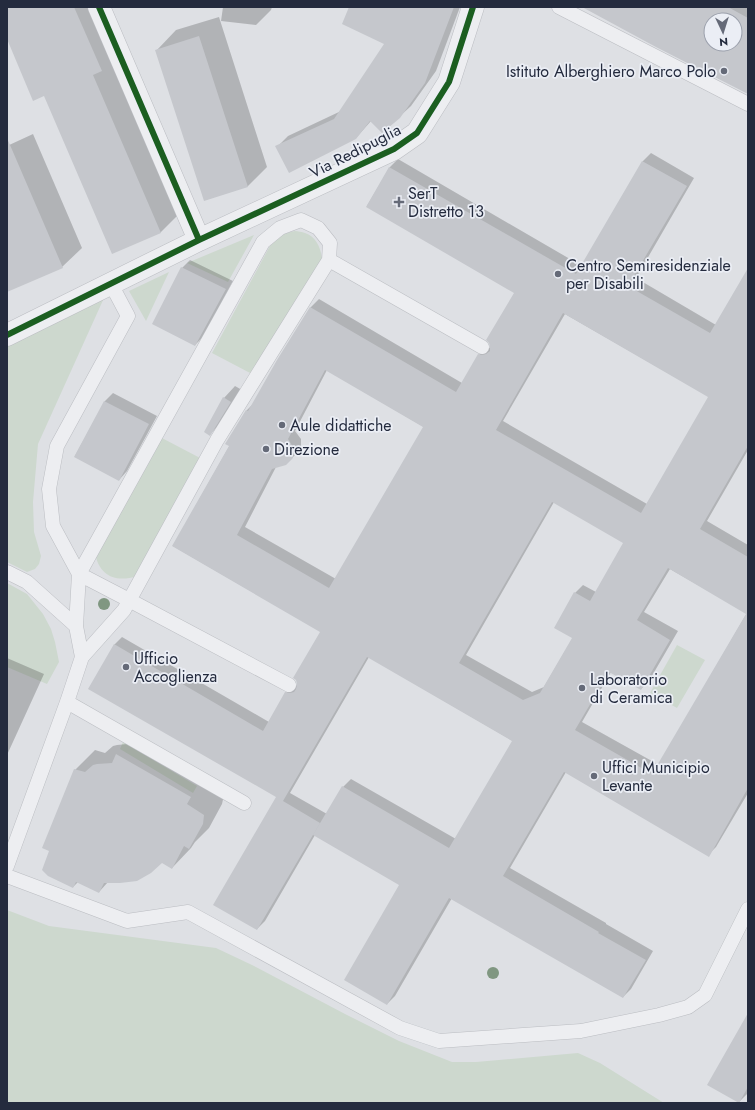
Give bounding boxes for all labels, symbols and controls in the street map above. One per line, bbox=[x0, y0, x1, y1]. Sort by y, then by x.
north arrow bbox=[703, 12, 743, 52]
text: N bbox=[719, 34, 729, 50]
place label: Istituto Alberghiero Marco Polo bbox=[506, 60, 716, 83]
marker: Istituto Alberghiero Marco Polo bbox=[719, 66, 729, 76]
street label: Via Redipuglia bbox=[305, 118, 405, 184]
place label: SerT Distretto 13 bbox=[408, 182, 484, 223]
marker: SerT Distretto 13 bbox=[393, 196, 405, 208]
place label: Centro Semiresidenziale per Disabili bbox=[566, 254, 731, 295]
marker: Centro Semiresidenziale per Disabili bbox=[553, 269, 563, 279]
place label: Aule didattiche bbox=[290, 414, 392, 437]
marker: Aule didattiche bbox=[277, 420, 287, 430]
place label: Direzione bbox=[274, 438, 339, 461]
marker: Direzione bbox=[261, 444, 271, 454]
place label: Ufficio Accoglienza bbox=[134, 647, 217, 688]
marker: Ufficio Accoglienza bbox=[121, 662, 131, 672]
place label: Laboratorio di Ceramica bbox=[590, 668, 672, 709]
marker: Laboratorio di Ceramica bbox=[577, 683, 587, 693]
place label: Uffici Municipio Levante bbox=[602, 756, 710, 797]
marker: Uffici Municipio Levante bbox=[589, 771, 599, 781]

